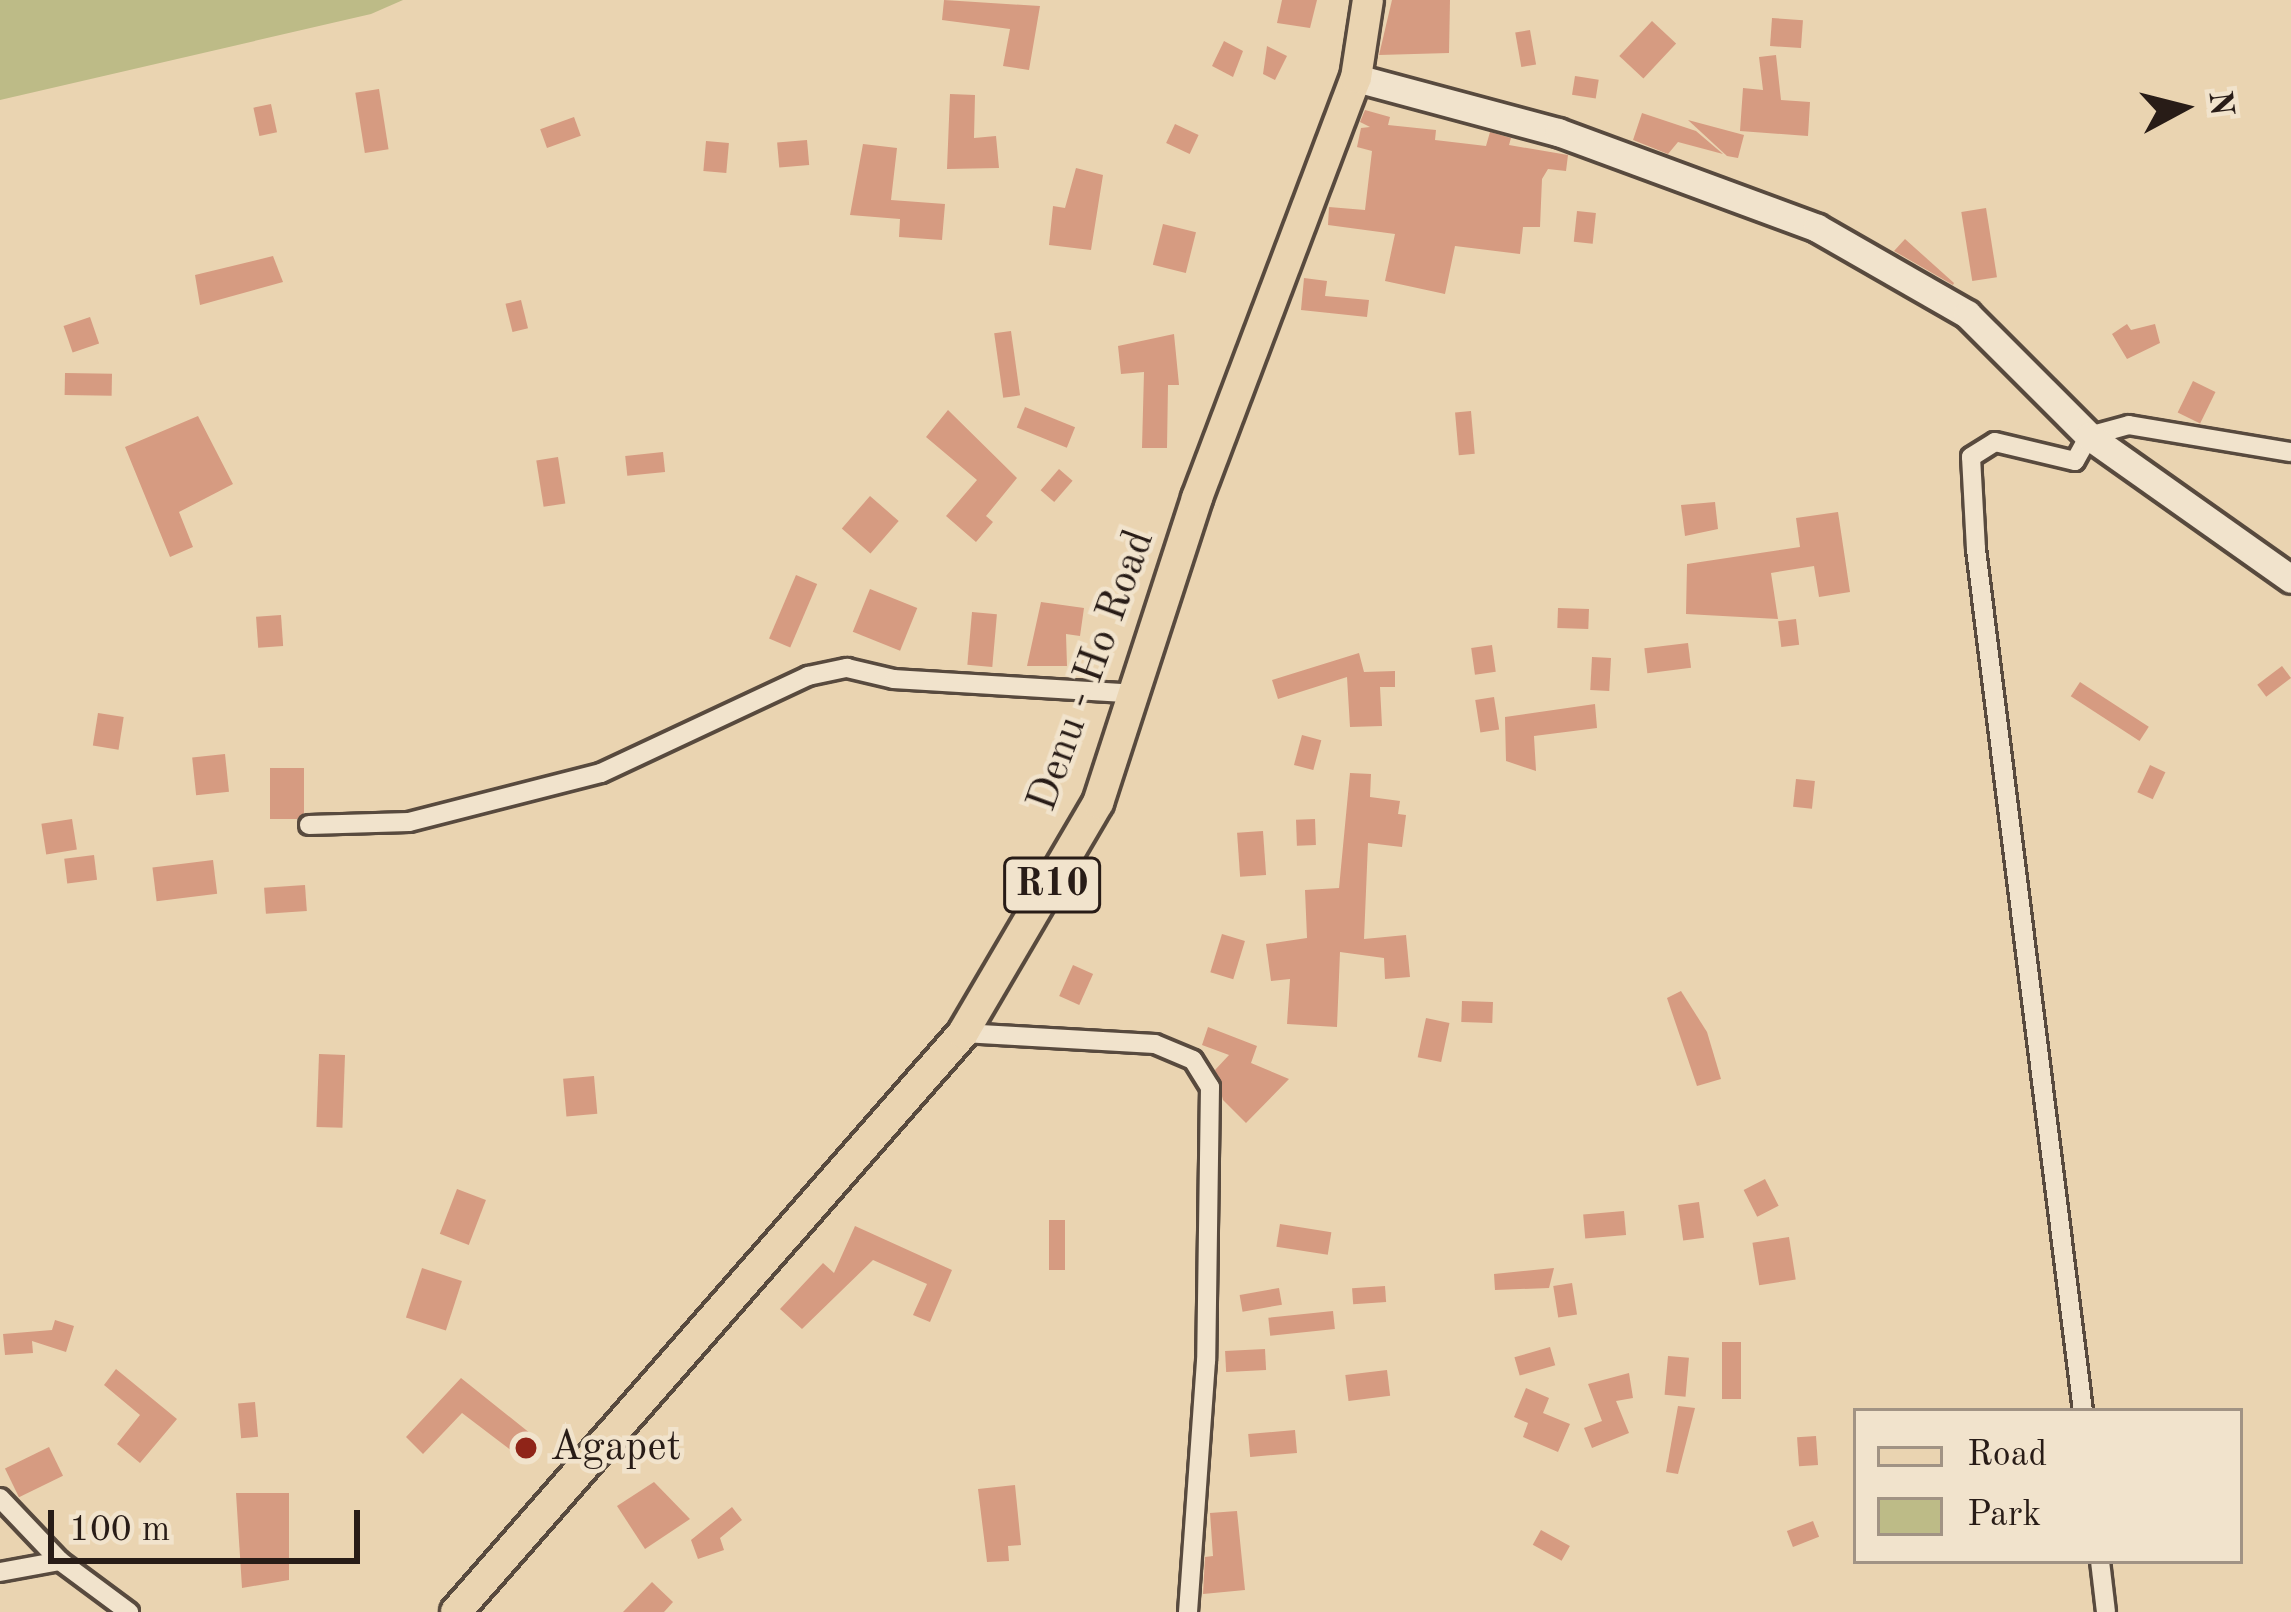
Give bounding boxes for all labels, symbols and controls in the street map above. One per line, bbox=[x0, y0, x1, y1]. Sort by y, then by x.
north arrow bbox=[2123, 48, 2243, 168]
text: N bbox=[2201, 89, 2237, 118]
street label: Denu - Ho Road bbox=[1018, 524, 1166, 818]
road number: R10 bbox=[1001, 852, 1103, 918]
legend bbox=[1853, 1408, 2243, 1564]
place label: Agapet bbox=[550, 1423, 681, 1473]
marker: Agapet bbox=[513, 1435, 539, 1461]
text: Road bbox=[1967, 1438, 2047, 1474]
scale bar bbox=[54, 1486, 366, 1560]
text: Park bbox=[1967, 1498, 2041, 1534]
text: 100 m bbox=[69, 1513, 170, 1549]

